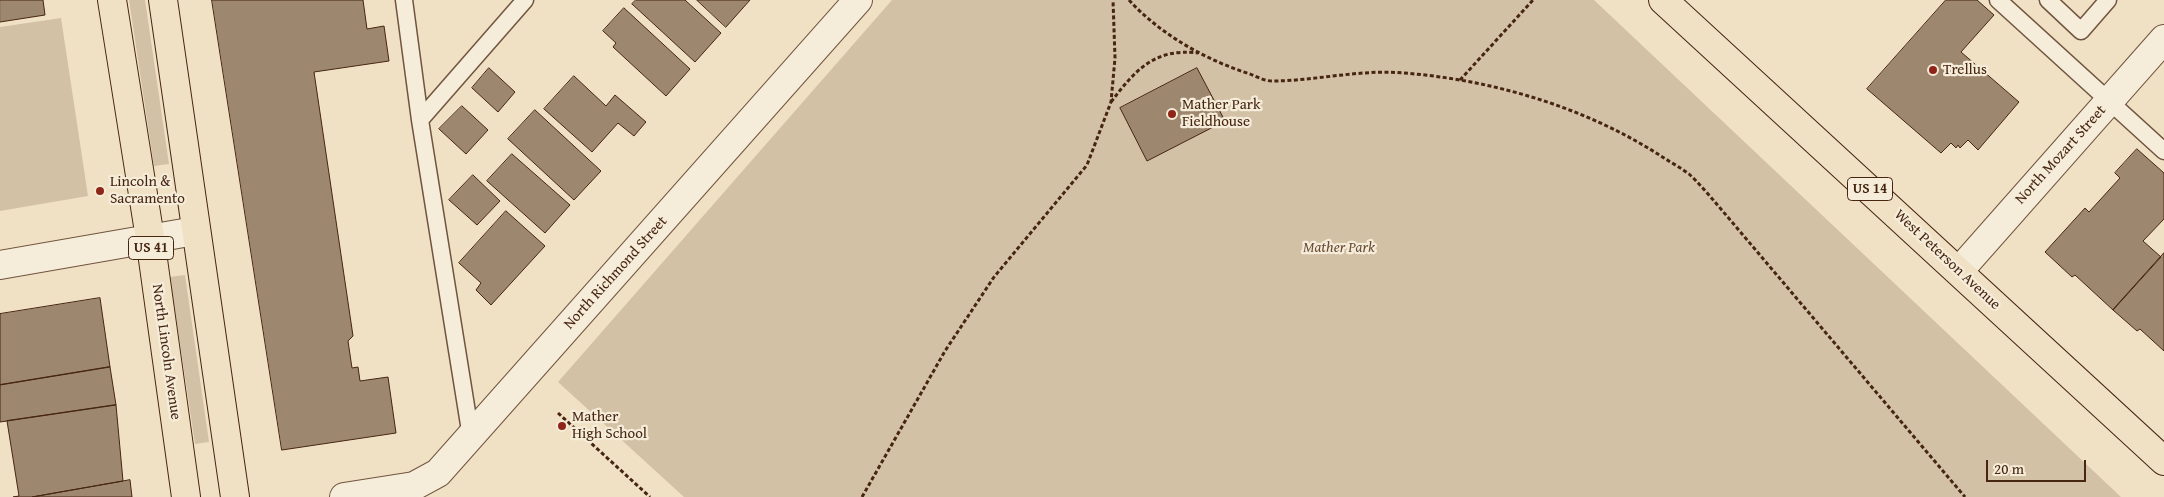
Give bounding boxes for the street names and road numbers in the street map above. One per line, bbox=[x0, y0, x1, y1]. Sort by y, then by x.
street label: North Mozart Street bbox=[2012, 102, 2110, 208]
road number: US 14 bbox=[1848, 178, 1892, 200]
street label: West Peterson Avenue bbox=[1890, 206, 2004, 314]
street label: North Richmond Street bbox=[560, 213, 672, 333]
road number: US 41 bbox=[128, 237, 174, 260]
street label: North Lincoln Avenue bbox=[148, 283, 184, 421]

